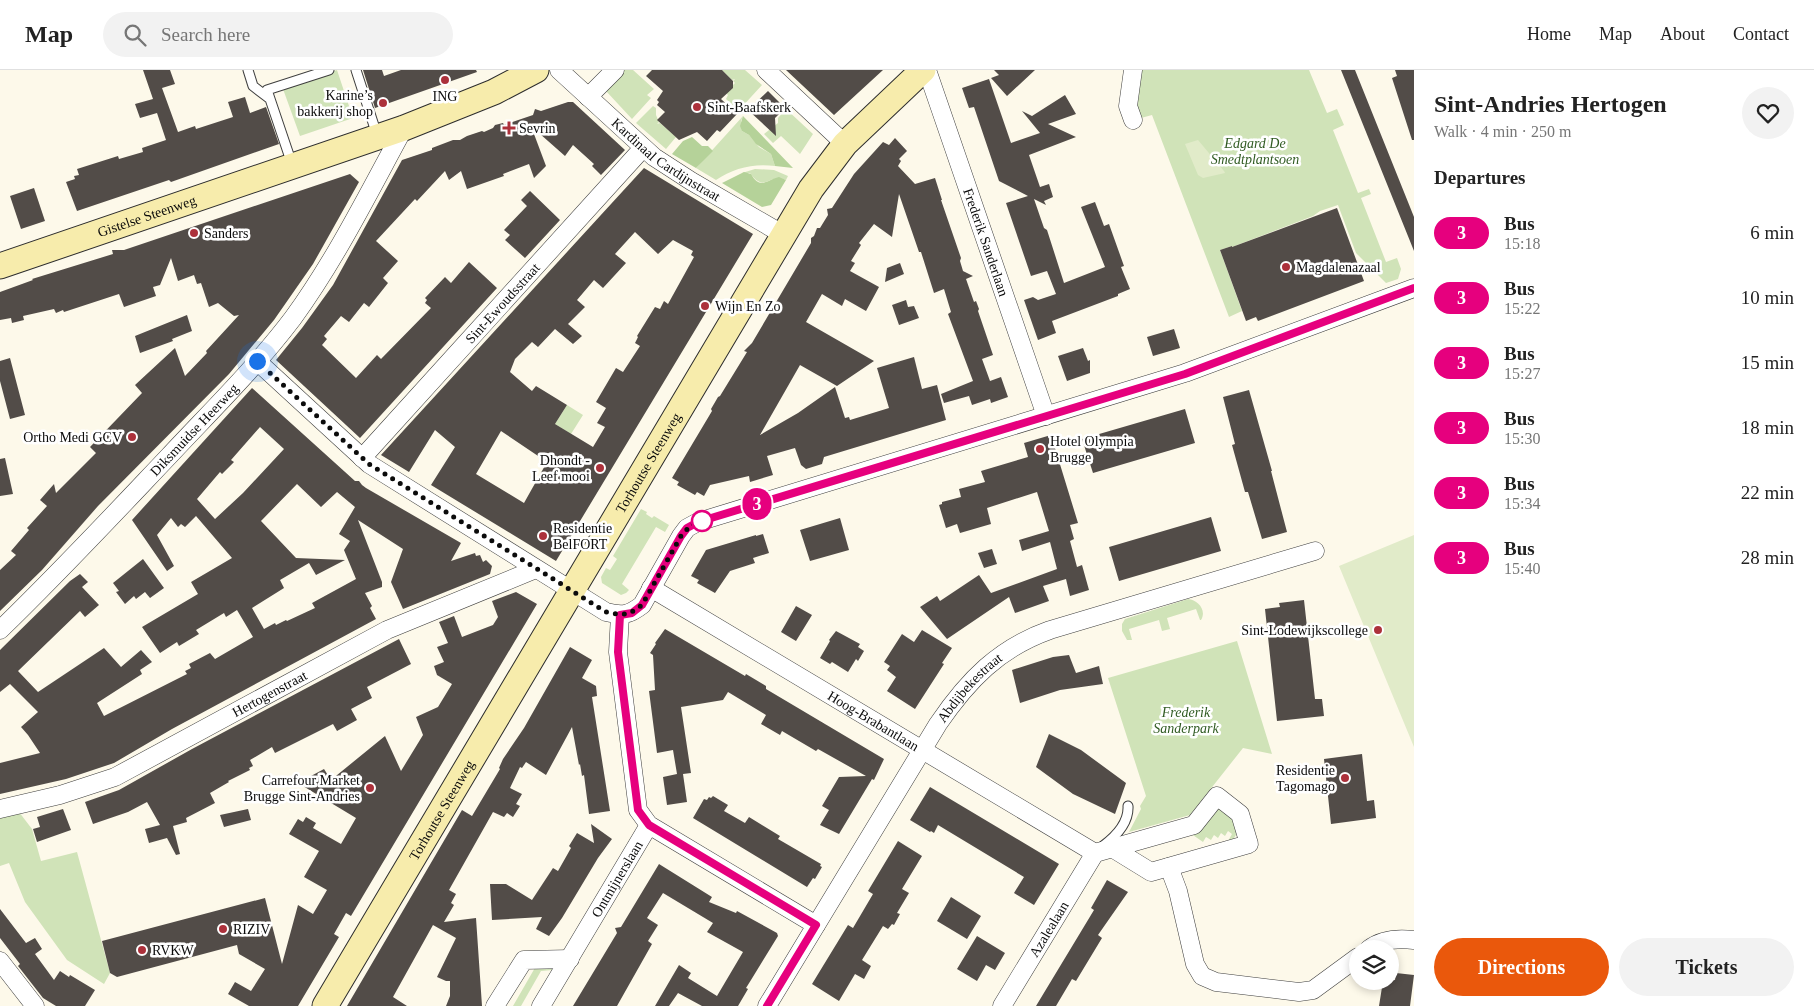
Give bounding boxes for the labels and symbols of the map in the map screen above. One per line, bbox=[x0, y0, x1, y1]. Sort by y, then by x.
marker: ING bbox=[439, 74, 451, 86]
place label: Karine’s bakkerij shop bbox=[297, 88, 373, 119]
place label: ING bbox=[433, 89, 457, 104]
marker: Karine’s bakkerij shop bbox=[377, 97, 389, 109]
place label: Sint-Baafskerk bbox=[707, 100, 791, 115]
marker: Sint-Baafskerk bbox=[691, 101, 703, 113]
street label: Kardinaal Cardijnstraat bbox=[609, 115, 723, 204]
place label: Sevrin bbox=[519, 121, 556, 136]
marker: Sevrin bbox=[503, 122, 515, 134]
park label: Edgard De Smedtplantsoen bbox=[1211, 136, 1299, 167]
street label: Frederik Sanderlaan bbox=[960, 186, 1011, 298]
street label: Gistelse Steenweg bbox=[96, 193, 198, 240]
place label: Sanders bbox=[204, 226, 248, 241]
marker: Sanders bbox=[188, 227, 200, 239]
street label: Sint-Ewoudsstraat bbox=[463, 260, 543, 347]
place label: Magdalenazaal bbox=[1296, 260, 1381, 275]
marker: Magdalenazaal bbox=[1280, 261, 1292, 273]
place label: Wijn En Zo bbox=[715, 299, 781, 314]
marker: Wijn En Zo bbox=[699, 300, 711, 312]
your location bbox=[245, 349, 270, 374]
street label: Diksmuidse Heerweg bbox=[147, 381, 241, 479]
street label: Torhoutse Steenweg bbox=[613, 410, 684, 516]
place label: Ortho Medi GCV bbox=[23, 430, 122, 445]
marker: Ortho Medi GCV bbox=[126, 431, 138, 443]
place label: Hotel Olympia Brugge bbox=[1050, 434, 1134, 465]
marker: Hotel Olympia Brugge bbox=[1034, 443, 1046, 455]
place label: Dhondt - Leef mooi bbox=[532, 453, 590, 484]
marker: Dhondt - Leef mooi bbox=[594, 462, 606, 474]
line badge: 3 bbox=[741, 488, 773, 520]
unlabelled marker bbox=[691, 510, 713, 532]
place label: Residentie BelFORT bbox=[553, 521, 612, 552]
marker: Residentie BelFORT bbox=[537, 530, 549, 542]
place label: Sint-Lodewijkscollege bbox=[1241, 623, 1368, 638]
marker: Sint-Lodewijkscollege bbox=[1372, 624, 1384, 636]
street label: Abdijbekestraat bbox=[935, 650, 1005, 725]
street label: Hertogenstraat bbox=[230, 668, 310, 720]
street label: Hoog-Brabantlaan bbox=[825, 688, 921, 754]
park label: Frederik Sanderpark bbox=[1153, 705, 1219, 736]
street label: Torhoutse Steenweg bbox=[406, 758, 478, 863]
place label: Residentie Tagomago bbox=[1276, 763, 1335, 794]
marker: Residentie Tagomago bbox=[1339, 772, 1351, 784]
place label: Carrefour Market Brugge Sint-Andries bbox=[244, 773, 360, 804]
marker: Carrefour Market Brugge Sint-Andries bbox=[364, 782, 376, 794]
street label: Ontmijnerslaan bbox=[589, 838, 646, 920]
street label: Azalealaan bbox=[1027, 899, 1072, 960]
place label: RIZIV bbox=[233, 922, 270, 937]
marker: RIZIV bbox=[217, 923, 229, 935]
place label: RVKW bbox=[152, 943, 194, 958]
marker: RVKW bbox=[136, 944, 148, 956]

